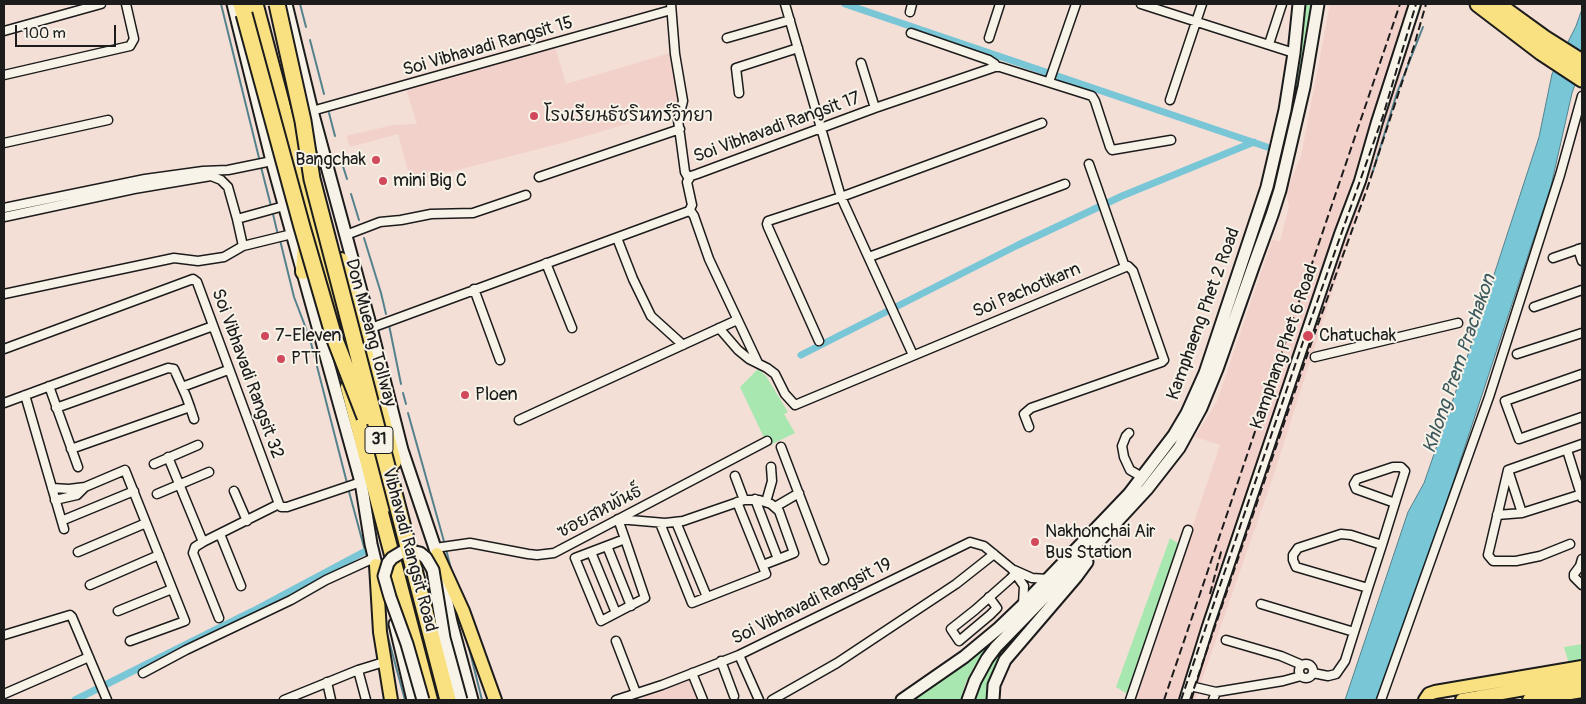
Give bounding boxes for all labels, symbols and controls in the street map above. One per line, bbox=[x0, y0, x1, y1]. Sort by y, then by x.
street label: Soi Vibhavadi Rangsit 15 bbox=[400, 12, 576, 82]
scale bar bbox=[18, 15, 119, 47]
text: 100 m bbox=[23, 24, 66, 43]
street label: Soi Vibhavadi Rangsit 17 bbox=[691, 88, 863, 168]
place label: โรงเรียนธัชรินทร์วิทยา bbox=[544, 105, 713, 127]
marker: โรงเรียนธัชรินทร์วิทยา bbox=[528, 110, 540, 122]
place label: Bangchak bbox=[295, 149, 366, 171]
marker: Bangchak bbox=[370, 154, 382, 166]
place label: mini Big C bbox=[393, 170, 467, 192]
marker: mini Big C bbox=[377, 175, 389, 187]
street label: Kamphaeng Phet 2 Road bbox=[1163, 225, 1245, 403]
street label: Don Mueang Tollway bbox=[340, 257, 400, 409]
street label: Soi Pachotikarn bbox=[970, 259, 1084, 323]
street label: Kamphang Phet 6 Road bbox=[1247, 262, 1323, 432]
water label: Khlong Prem Prachakon bbox=[1419, 271, 1501, 457]
street label: Soi Vibhavadi Rangsit 32 bbox=[206, 286, 288, 462]
place label: 7-Eleven bbox=[275, 325, 342, 347]
place label: Chatuchak bbox=[1319, 325, 1396, 347]
marker: Chatuchak bbox=[1301, 329, 1315, 343]
marker: 7-Eleven bbox=[259, 330, 271, 342]
place label: PTT bbox=[291, 348, 321, 370]
marker: PTT bbox=[275, 353, 287, 365]
place label: Ploen bbox=[475, 384, 518, 406]
marker: Ploen bbox=[459, 389, 471, 401]
road number: 31 bbox=[365, 426, 393, 454]
street label: Vibhavadi Rangsit Road bbox=[377, 465, 441, 635]
street label: ซอยสหพันธ์ bbox=[554, 481, 646, 543]
place label: Nakhonchai Air Bus Station bbox=[1045, 521, 1156, 564]
marker: Nakhonchai Air Bus Station bbox=[1029, 536, 1041, 548]
street label: Soi Vibhavadi Rangsit 19 bbox=[728, 554, 896, 650]

